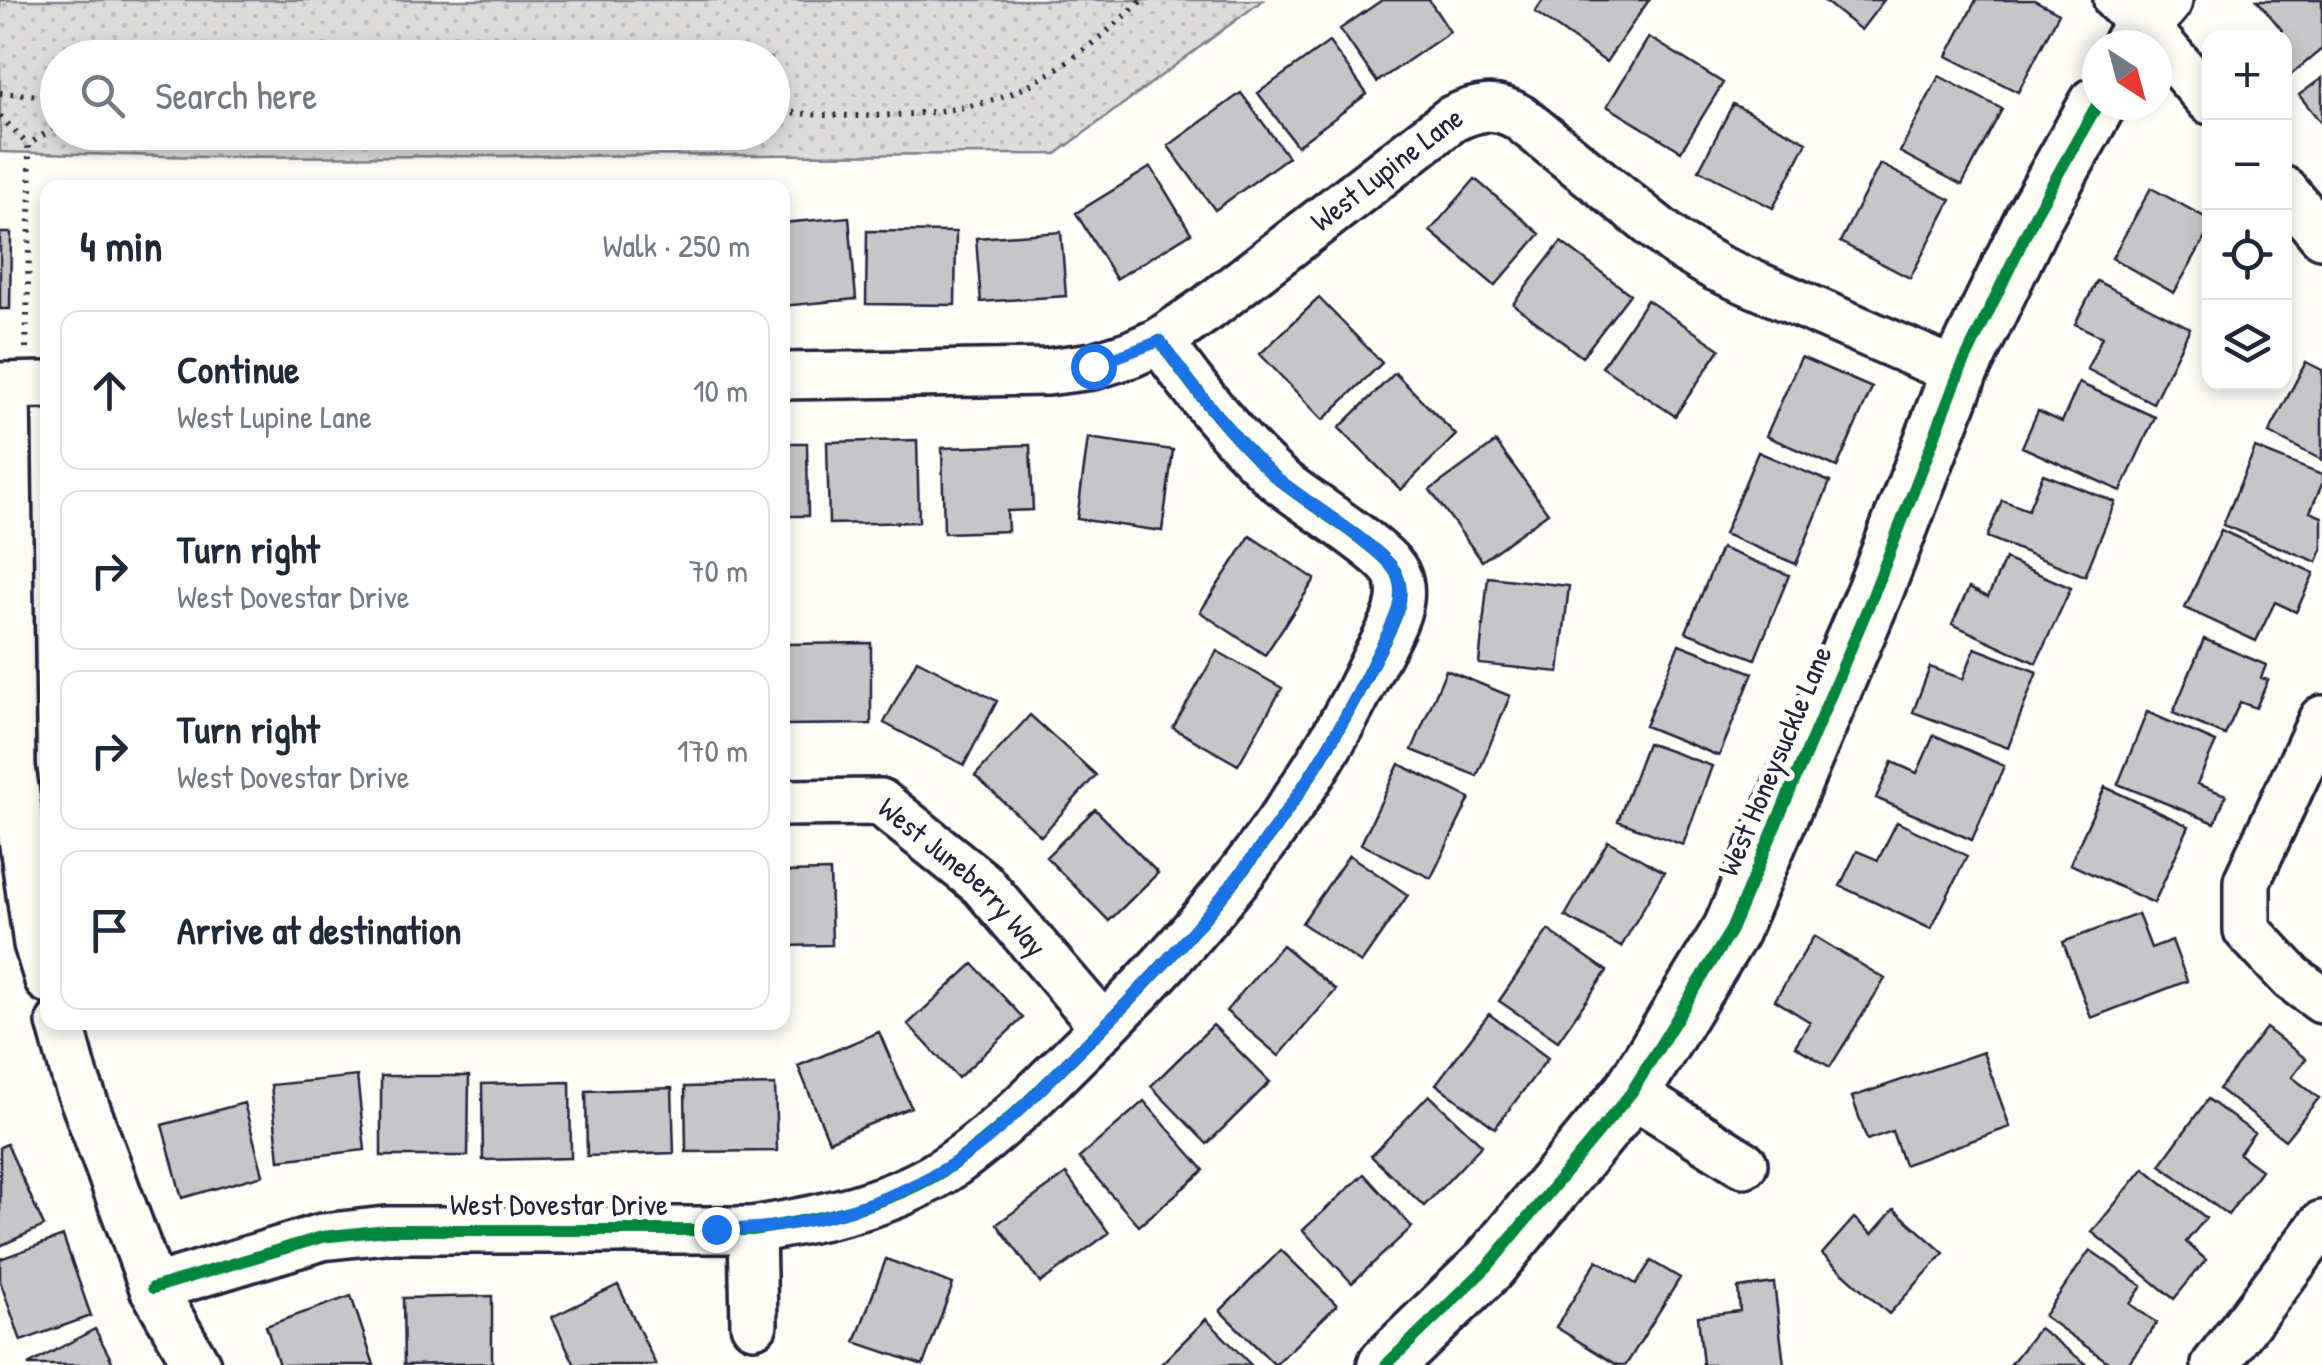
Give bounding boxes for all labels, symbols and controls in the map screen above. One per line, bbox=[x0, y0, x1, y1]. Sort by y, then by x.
north arrow bbox=[2082, 30, 2172, 120]
map controls bbox=[2202, 30, 2292, 390]
button: + bbox=[2202, 30, 2292, 120]
search box bbox=[40, 40, 790, 150]
icon: search bbox=[75, 68, 130, 123]
text: Search here bbox=[155, 69, 317, 121]
street label: West Lupine Lane bbox=[1302, 96, 1469, 240]
button: − bbox=[2202, 120, 2292, 210]
button: locate bbox=[2202, 210, 2292, 300]
text: 4 min bbox=[80, 217, 162, 274]
text: Walk · 250 m bbox=[603, 224, 750, 267]
button: layers bbox=[2202, 300, 2292, 390]
text: Continue bbox=[177, 343, 299, 395]
route start bbox=[1071, 344, 1117, 390]
icon: ahead bbox=[82, 363, 137, 418]
text: 10 m bbox=[693, 369, 748, 412]
text: West Lupine Lane bbox=[177, 395, 372, 438]
text: Turn right bbox=[177, 523, 320, 575]
icon: right bbox=[82, 543, 137, 598]
text: 70 m bbox=[689, 549, 748, 592]
text: West Dovestar Drive bbox=[177, 575, 410, 618]
street label: West Honeysuckle Lane bbox=[1708, 639, 1841, 882]
text: Turn right bbox=[177, 703, 320, 755]
icon: right bbox=[82, 723, 137, 778]
text: 170 m bbox=[677, 729, 748, 772]
text: West Dovestar Drive bbox=[177, 755, 410, 798]
street label: West Juneberry Way bbox=[870, 788, 1056, 965]
icon: arrive bbox=[82, 903, 137, 958]
text: Arrive at destination bbox=[177, 904, 461, 956]
street label: West Dovestar Drive bbox=[450, 1184, 668, 1224]
route end bbox=[694, 1207, 740, 1253]

